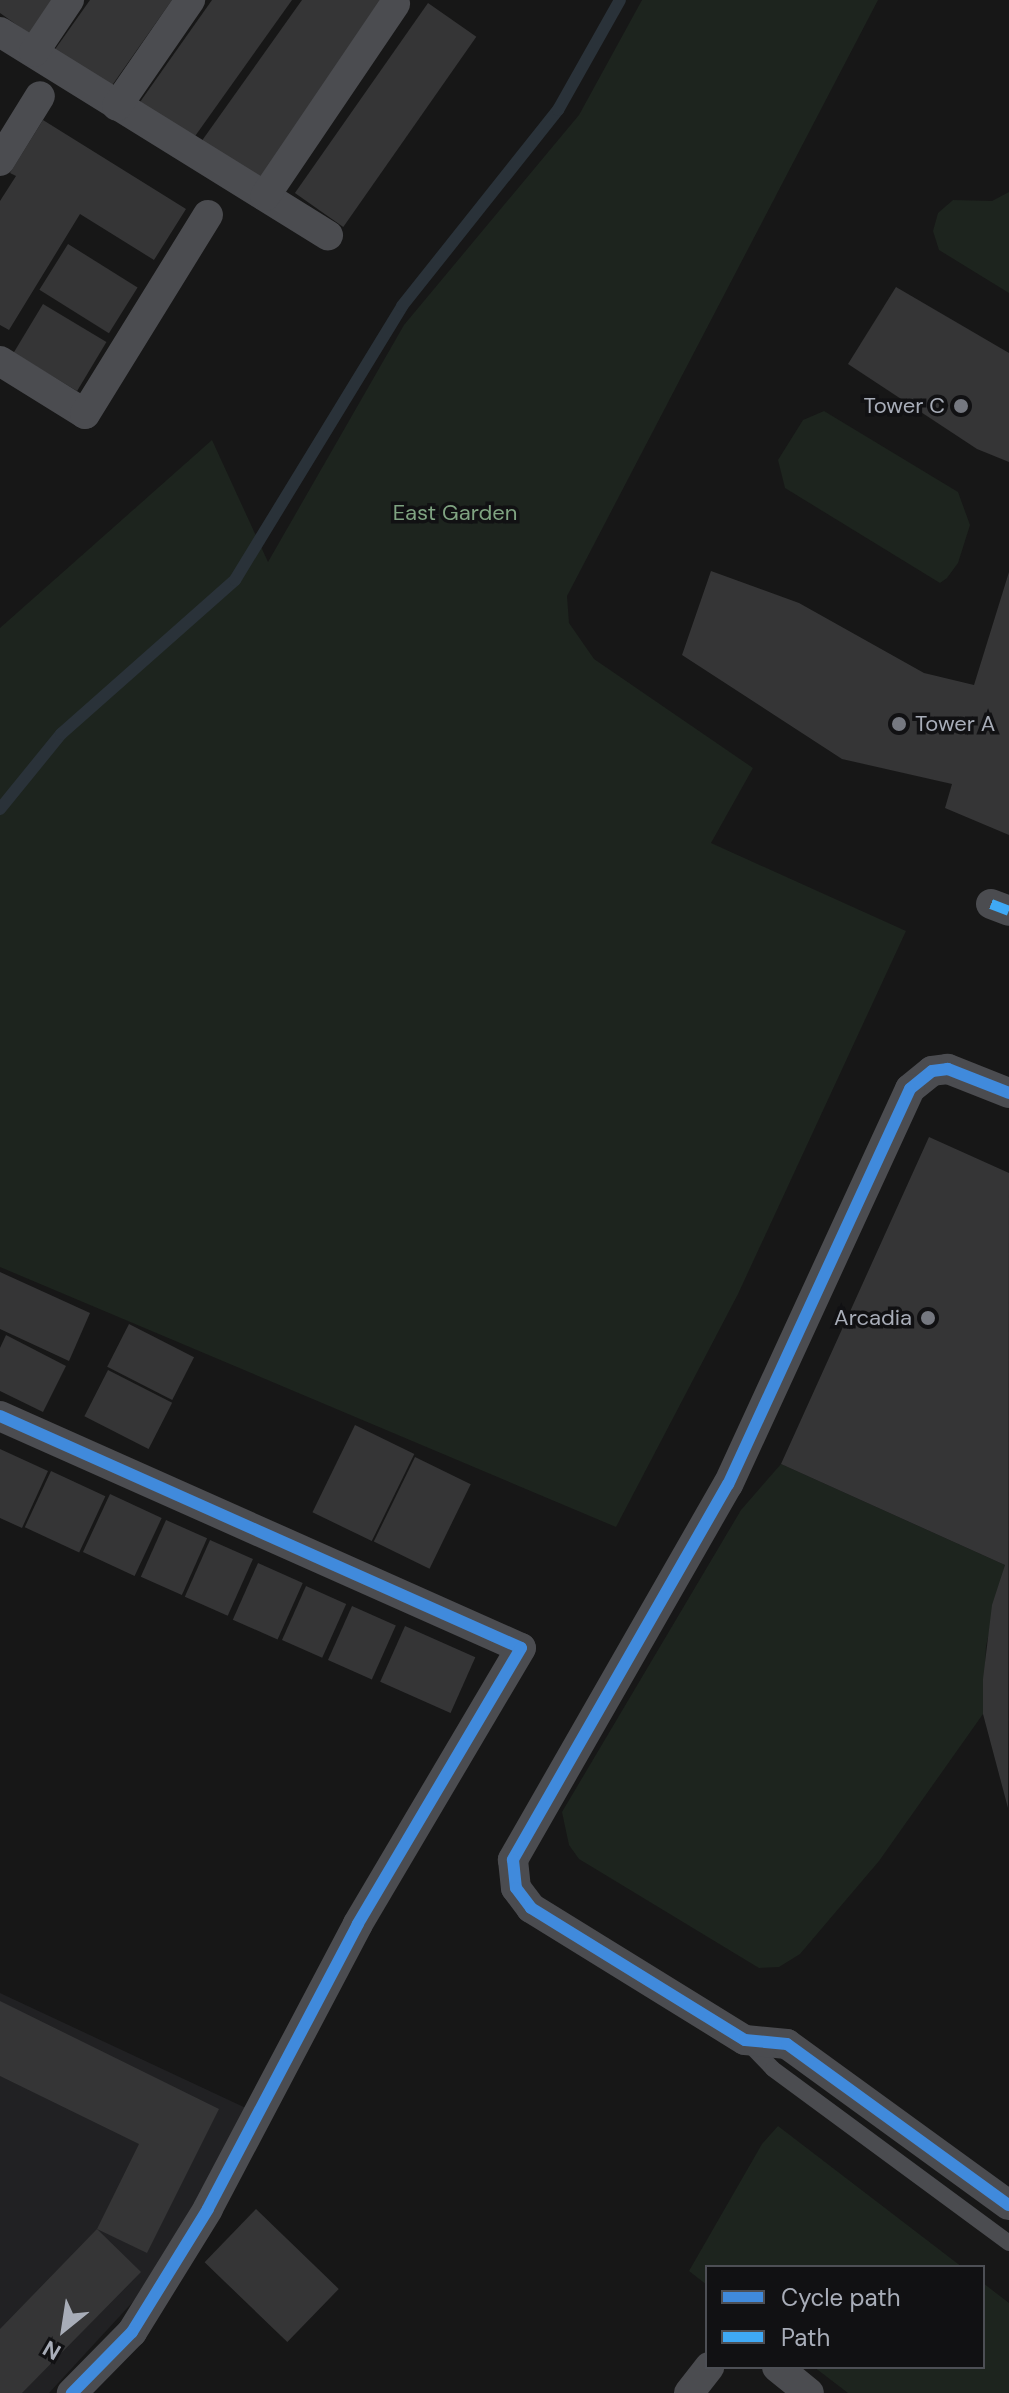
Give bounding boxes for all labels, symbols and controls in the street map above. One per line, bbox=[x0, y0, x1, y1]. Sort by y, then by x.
place label: Tower C bbox=[863, 393, 945, 419]
marker: Tower C bbox=[952, 397, 970, 415]
park label: East Garden bbox=[393, 500, 517, 526]
place label: Tower A bbox=[915, 711, 995, 737]
marker: Tower A bbox=[890, 715, 908, 733]
place label: Arcadia bbox=[834, 1305, 912, 1331]
marker: Arcadia bbox=[919, 1309, 937, 1327]
legend bbox=[705, 2265, 985, 2369]
text: Cycle path bbox=[781, 2282, 900, 2313]
north arrow bbox=[24, 2289, 104, 2369]
text: Path bbox=[781, 2322, 830, 2353]
text: N bbox=[38, 2334, 66, 2367]

